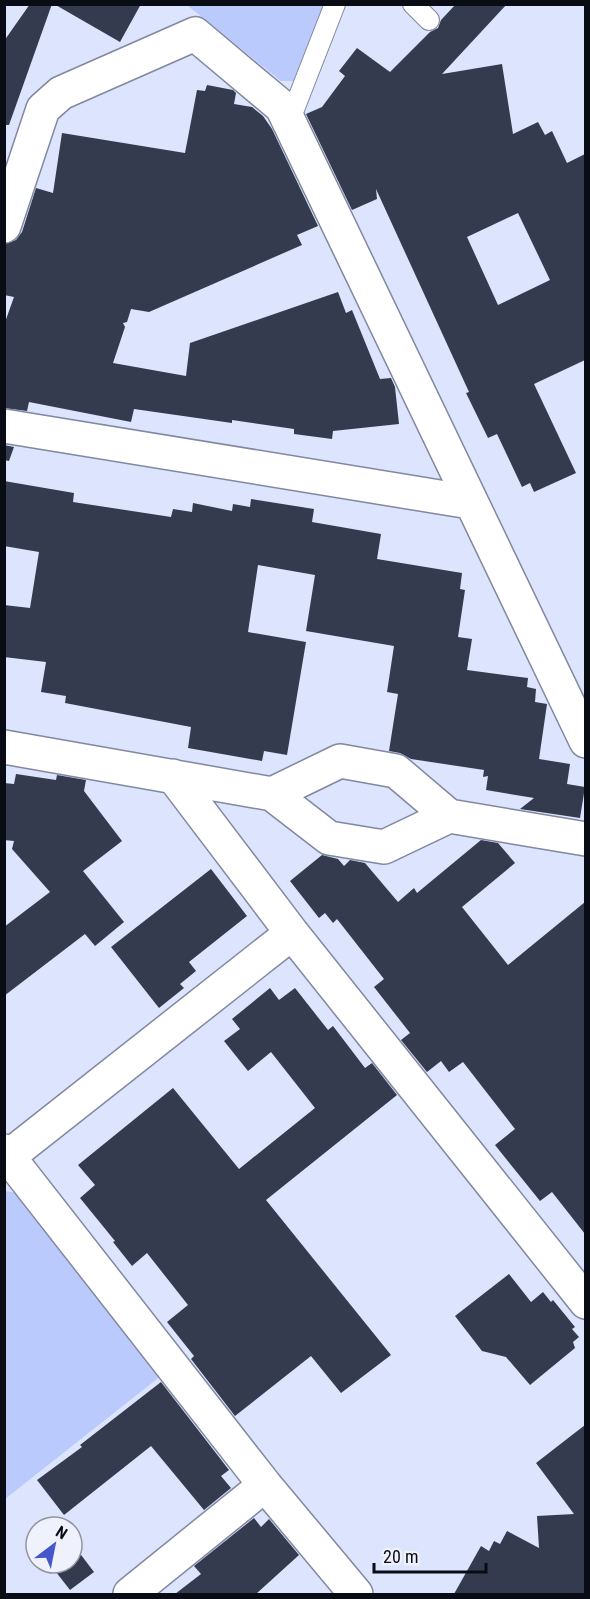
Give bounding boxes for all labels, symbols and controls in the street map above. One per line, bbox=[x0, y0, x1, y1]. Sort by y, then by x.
north arrow bbox=[24, 1515, 84, 1575]
text: N bbox=[52, 1522, 71, 1543]
scale bar bbox=[374, 1536, 486, 1574]
text: 20 m bbox=[383, 1546, 418, 1567]

